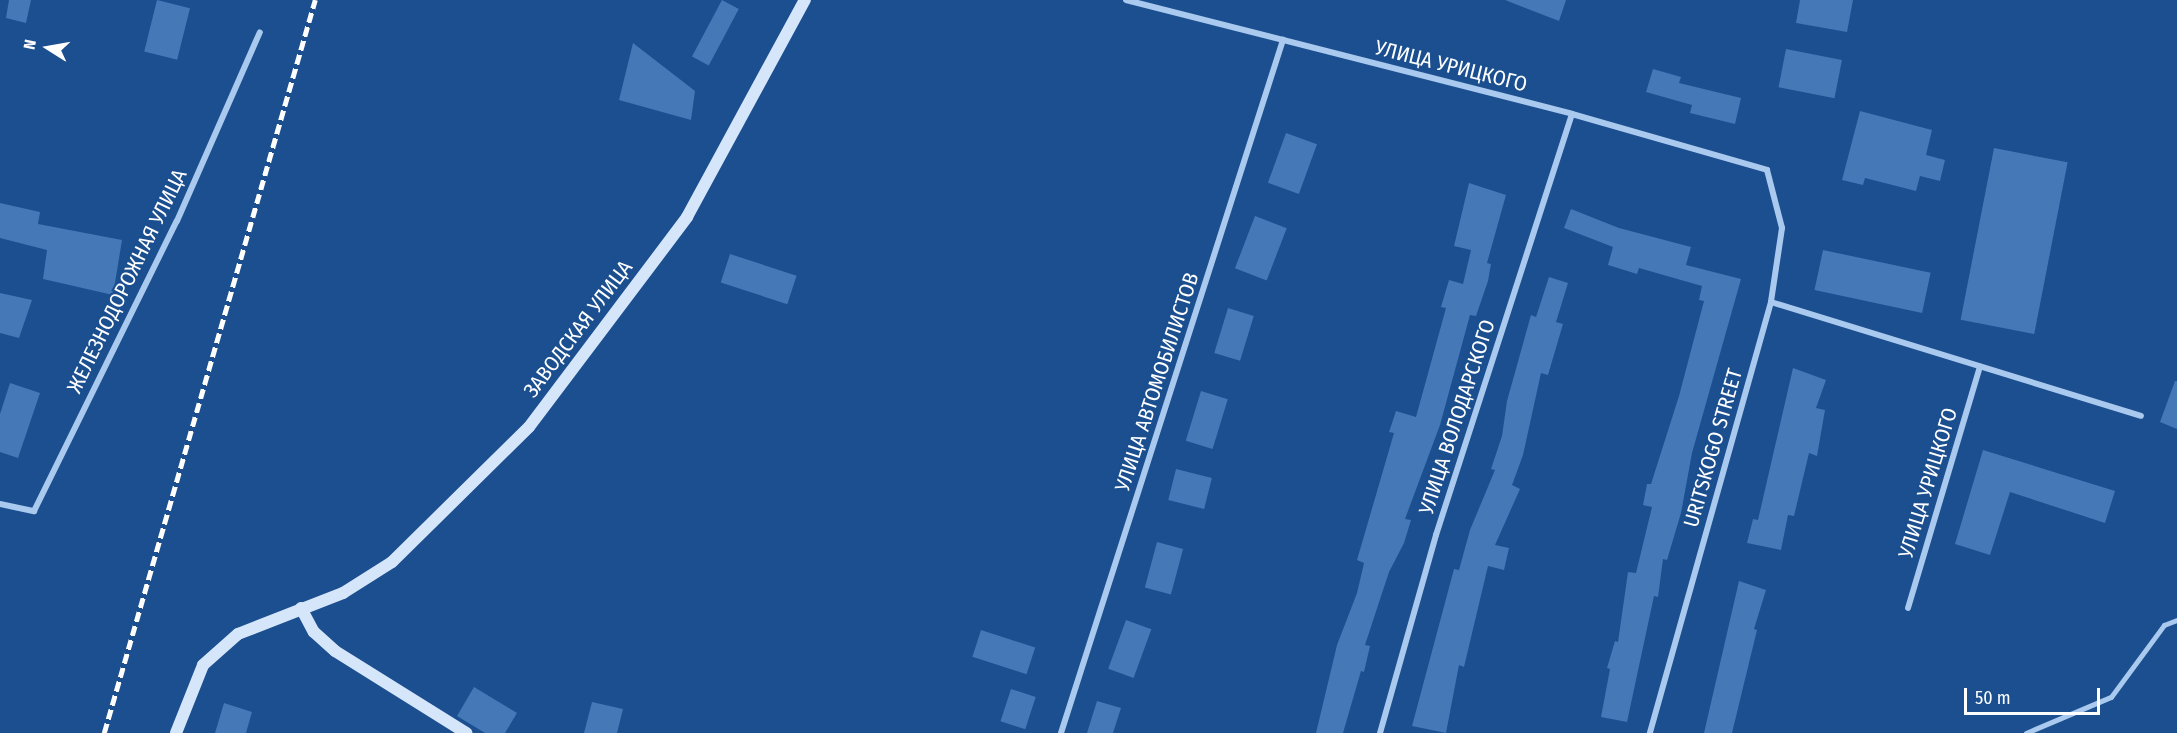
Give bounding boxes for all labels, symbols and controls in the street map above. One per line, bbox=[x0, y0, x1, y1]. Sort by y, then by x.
north arrow bbox=[18, 18, 78, 78]
street label: УЛИЦА УРИЦКОГО bbox=[1372, 35, 1530, 97]
text: N bbox=[20, 38, 40, 51]
street label: ЖЕЛЕЗНОДОРОЖНАЯ УЛИЦА bbox=[62, 165, 192, 397]
street label: ЗАВОДСКАЯ УЛИЦА bbox=[518, 256, 638, 402]
street label: УЛИЦА АВТОМОБИЛИСТОВ bbox=[1110, 269, 1204, 495]
street label: УЛИЦА ВОЛОДАРСКОГО bbox=[1414, 316, 1500, 518]
street label: URITSKOGO STREET bbox=[1678, 366, 1748, 530]
street label: УЛИЦА УРИЦКОГО bbox=[1893, 405, 1963, 561]
scale bar bbox=[1967, 676, 2104, 714]
text: 50 m bbox=[1975, 687, 2011, 709]

